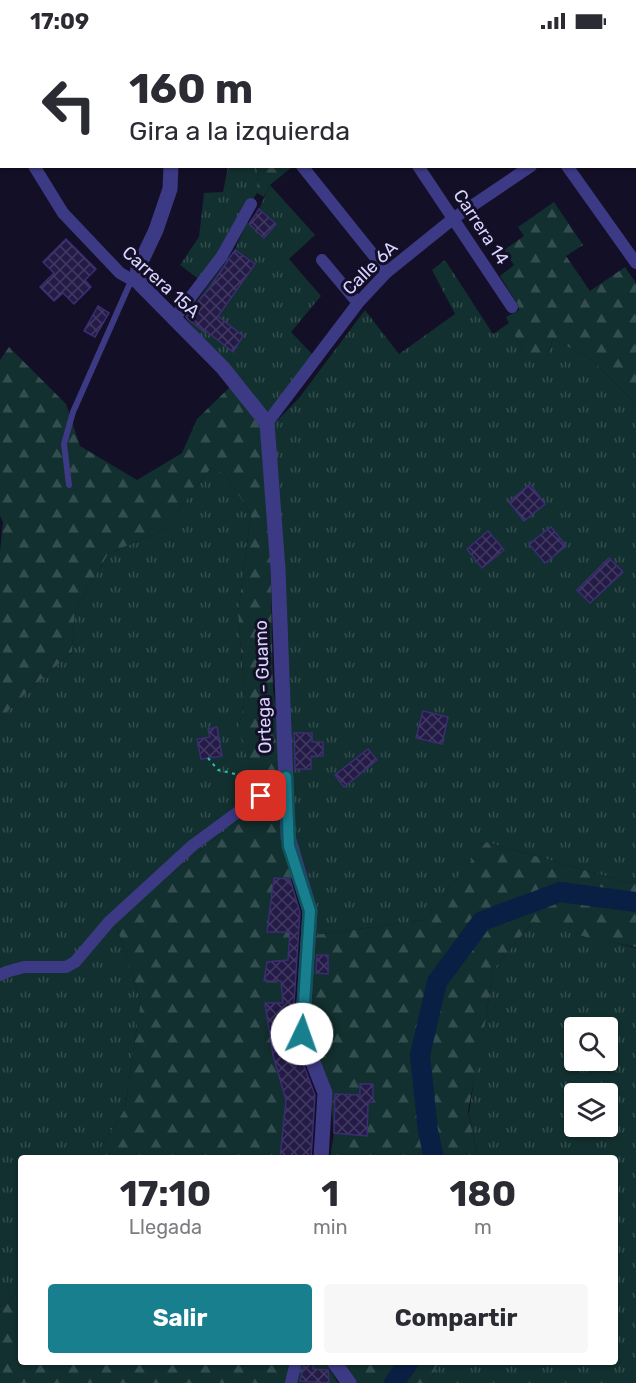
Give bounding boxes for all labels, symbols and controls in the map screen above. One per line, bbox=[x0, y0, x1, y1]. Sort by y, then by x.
text: 17:09 bbox=[30, 8, 89, 35]
text: 160 m bbox=[129, 64, 253, 114]
icon: left bbox=[30, 66, 108, 144]
text: Gira a la izquierda bbox=[129, 115, 350, 147]
street label: Carrera 14 bbox=[449, 185, 513, 269]
street label: Calle 6A bbox=[338, 236, 402, 300]
street label: Carrera 15A bbox=[118, 241, 204, 323]
street label: Ortega - Guamo bbox=[250, 620, 276, 754]
pin bbox=[235, 770, 286, 821]
icon: arrive bbox=[244, 779, 277, 812]
position arrow bbox=[270, 1002, 334, 1066]
map controls bbox=[564, 1017, 618, 1137]
button: search bbox=[564, 1017, 618, 1071]
button: layers bbox=[564, 1083, 618, 1137]
text: 17:10 bbox=[120, 1172, 211, 1215]
text: 1 bbox=[321, 1172, 339, 1215]
text: 180 bbox=[449, 1172, 516, 1215]
text: Llegada bbox=[129, 1215, 202, 1239]
text: min bbox=[313, 1215, 348, 1239]
text: m bbox=[474, 1215, 492, 1239]
button: Salir bbox=[48, 1284, 312, 1353]
button: Compartir bbox=[324, 1284, 588, 1353]

